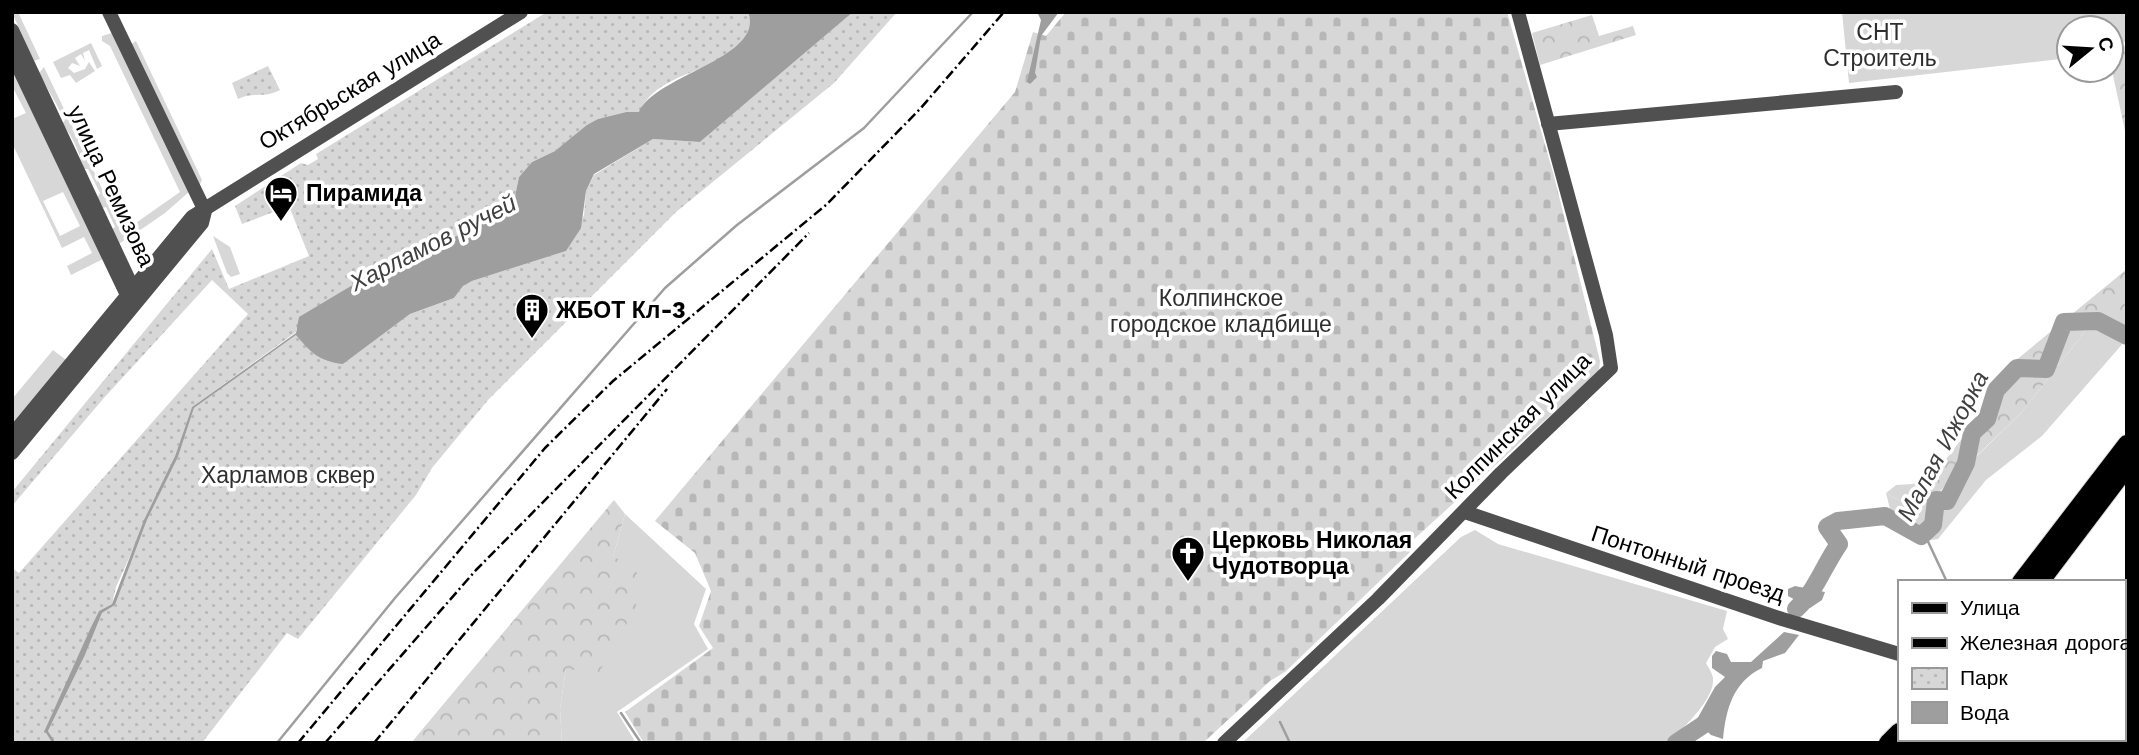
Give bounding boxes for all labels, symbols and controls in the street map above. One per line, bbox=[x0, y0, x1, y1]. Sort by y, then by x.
north arrow bbox=[2055, 14, 2125, 84]
park label: СНТ Строитель bbox=[1823, 19, 1937, 72]
street label: Октябрьская улица bbox=[254, 26, 446, 156]
text: С bbox=[2093, 34, 2119, 54]
street label: улица Ремизова bbox=[62, 101, 160, 271]
hotel icon: Пирамида bbox=[262, 174, 300, 223]
place label: Пирамида bbox=[306, 180, 422, 207]
water label: Харламов ручей bbox=[344, 189, 521, 297]
park label: Колпинское городское кладбище bbox=[1110, 285, 1332, 338]
building icon: ЖБОТ Кл-3 bbox=[513, 291, 551, 340]
place label: ЖБОТ Кл-3 bbox=[555, 297, 686, 324]
street label: Колпинская улица bbox=[1439, 347, 1597, 505]
water label: Малая Ижорка bbox=[1892, 366, 1994, 526]
park label: Харламов сквер bbox=[201, 462, 375, 489]
street label: Понтонный проезд bbox=[1588, 520, 1789, 608]
place label: Церковь Николая Чудотворца bbox=[1212, 527, 1412, 580]
church icon: Церковь Николая Чудотворца bbox=[1169, 534, 1207, 583]
legend bbox=[1898, 580, 2125, 741]
text: Улица bbox=[1960, 595, 2020, 620]
text: Железная дорога bbox=[1960, 630, 2132, 655]
text: Парк bbox=[1960, 665, 2008, 690]
text: Вода bbox=[1960, 700, 2009, 725]

